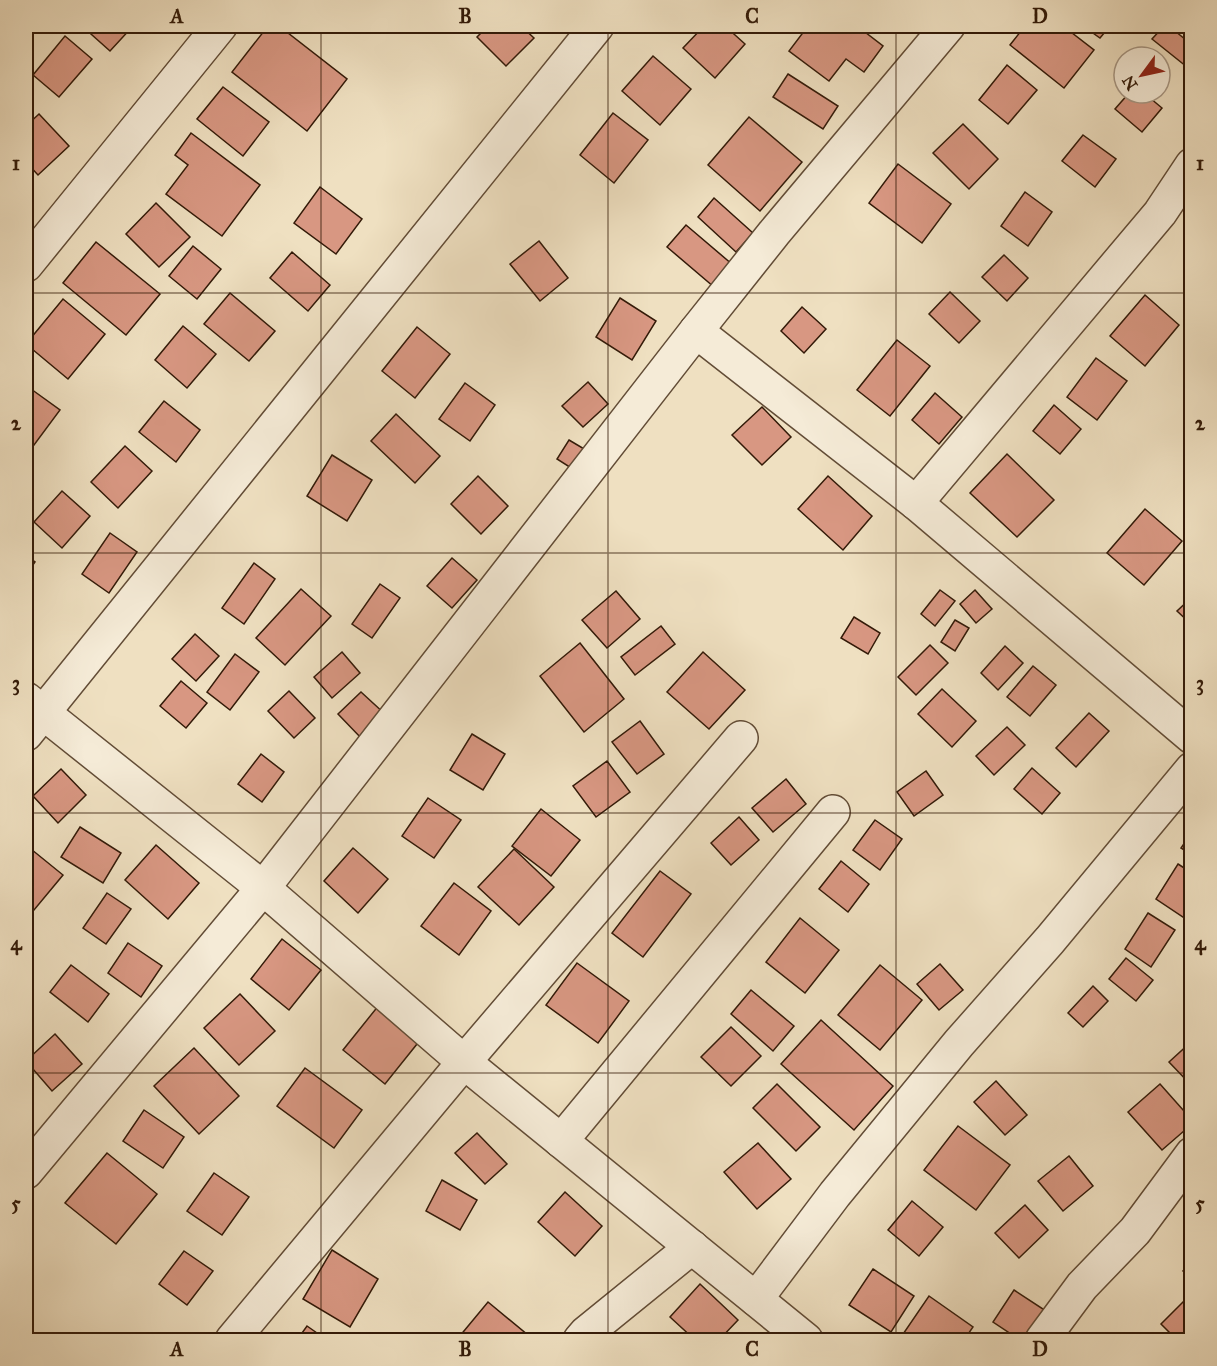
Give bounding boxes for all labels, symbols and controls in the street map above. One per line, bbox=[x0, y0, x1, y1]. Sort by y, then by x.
text: A bbox=[168, 4, 184, 28]
text: B bbox=[458, 4, 472, 28]
text: C bbox=[745, 4, 759, 28]
text: D bbox=[1032, 4, 1048, 28]
north arrow bbox=[1112, 45, 1172, 105]
text: N bbox=[1118, 72, 1142, 94]
text: 1 bbox=[12, 151, 20, 175]
text: 1 bbox=[1196, 151, 1204, 175]
text: 2 bbox=[11, 411, 22, 435]
text: 2 bbox=[1195, 411, 1206, 435]
text: 3 bbox=[12, 671, 20, 696]
text: 3 bbox=[1196, 671, 1204, 696]
text: 4 bbox=[10, 931, 22, 956]
text: 4 bbox=[1194, 931, 1206, 956]
text: 5 bbox=[11, 1191, 21, 1215]
text: 5 bbox=[1195, 1191, 1205, 1215]
text: A bbox=[168, 1337, 184, 1361]
text: B bbox=[458, 1337, 472, 1361]
text: C bbox=[745, 1337, 759, 1361]
text: D bbox=[1032, 1337, 1048, 1361]

